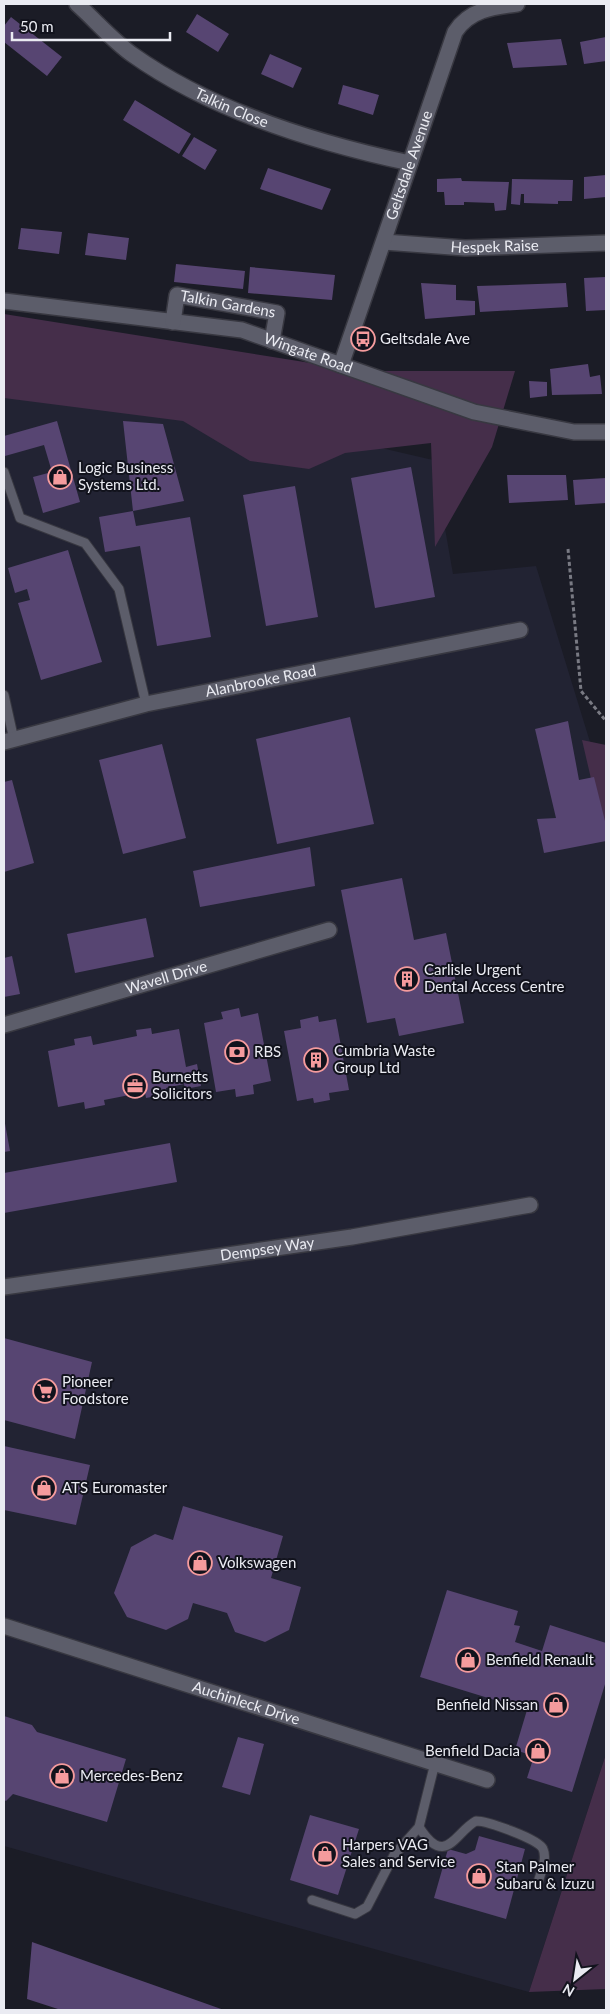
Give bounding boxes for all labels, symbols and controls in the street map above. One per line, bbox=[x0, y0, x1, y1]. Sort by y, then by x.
scale bar bbox=[12, 10, 170, 42]
text: 50 m bbox=[20, 17, 54, 35]
street label: Talkin Close bbox=[192, 83, 271, 131]
street label: Geltsdale Avenue bbox=[381, 108, 435, 222]
street label: Hespek Raise bbox=[450, 235, 539, 256]
street label: Talkin Gardens bbox=[179, 286, 277, 321]
bus stop icon: Geltsdale Ave bbox=[350, 326, 376, 352]
street label: Wingate Road bbox=[262, 328, 355, 376]
place label: Geltsdale Ave bbox=[380, 329, 470, 347]
place label: Logic Business Systems Ltd. bbox=[78, 458, 173, 493]
shop icon: Logic Business Systems Ltd. bbox=[47, 464, 73, 490]
street label: Alanbrooke Road bbox=[204, 661, 317, 700]
street label: Wavell Drive bbox=[123, 956, 209, 997]
place label: Carlisle Urgent Dental Access Centre bbox=[424, 960, 565, 995]
building icon: Carlisle Urgent Dental Access Centre bbox=[394, 966, 420, 992]
bank icon: RBS bbox=[224, 1039, 250, 1065]
place label: Cumbria Waste Group Ltd bbox=[334, 1041, 435, 1076]
place label: RBS bbox=[254, 1042, 281, 1060]
building icon: Cumbria Waste Group Ltd bbox=[303, 1047, 329, 1073]
place label: Burnetts Solicitors bbox=[152, 1067, 212, 1102]
office icon: Burnetts Solicitors bbox=[122, 1073, 148, 1099]
street label: Dempsey Way bbox=[219, 1232, 316, 1264]
place label: Pioneer Foodstore bbox=[62, 1372, 129, 1407]
supermarket icon: Pioneer Foodstore bbox=[32, 1378, 58, 1404]
shop icon: ATS Euromaster bbox=[31, 1475, 57, 1501]
place label: ATS Euromaster bbox=[62, 1478, 168, 1496]
shop icon: Volkswagen bbox=[187, 1550, 213, 1576]
place label: Volkswagen bbox=[218, 1553, 296, 1571]
shop icon: Benfield Renault bbox=[455, 1647, 481, 1673]
place label: Benfield Renault bbox=[486, 1650, 595, 1668]
street label: Auchinleck Drive bbox=[190, 1677, 302, 1728]
shop icon: Benfield Nissan bbox=[543, 1692, 569, 1718]
place label: Benfield Nissan bbox=[436, 1695, 538, 1713]
shop icon: Benfield Dacia bbox=[525, 1738, 551, 1764]
place label: Benfield Dacia bbox=[425, 1741, 520, 1759]
shop icon: Mercedes-Benz bbox=[49, 1763, 75, 1789]
place label: Mercedes-Benz bbox=[80, 1766, 183, 1784]
place label: Harpers VAG Sales and Service bbox=[342, 1835, 455, 1870]
shop icon: Harpers VAG Sales and Service bbox=[312, 1841, 338, 1867]
place label: Stan Palmer Subaru & Izuzu bbox=[496, 1857, 595, 1892]
shop icon: Stan Palmer Subaru & Izuzu bbox=[466, 1863, 492, 1889]
north arrow bbox=[550, 1954, 600, 2004]
text: N bbox=[559, 1981, 577, 2001]

